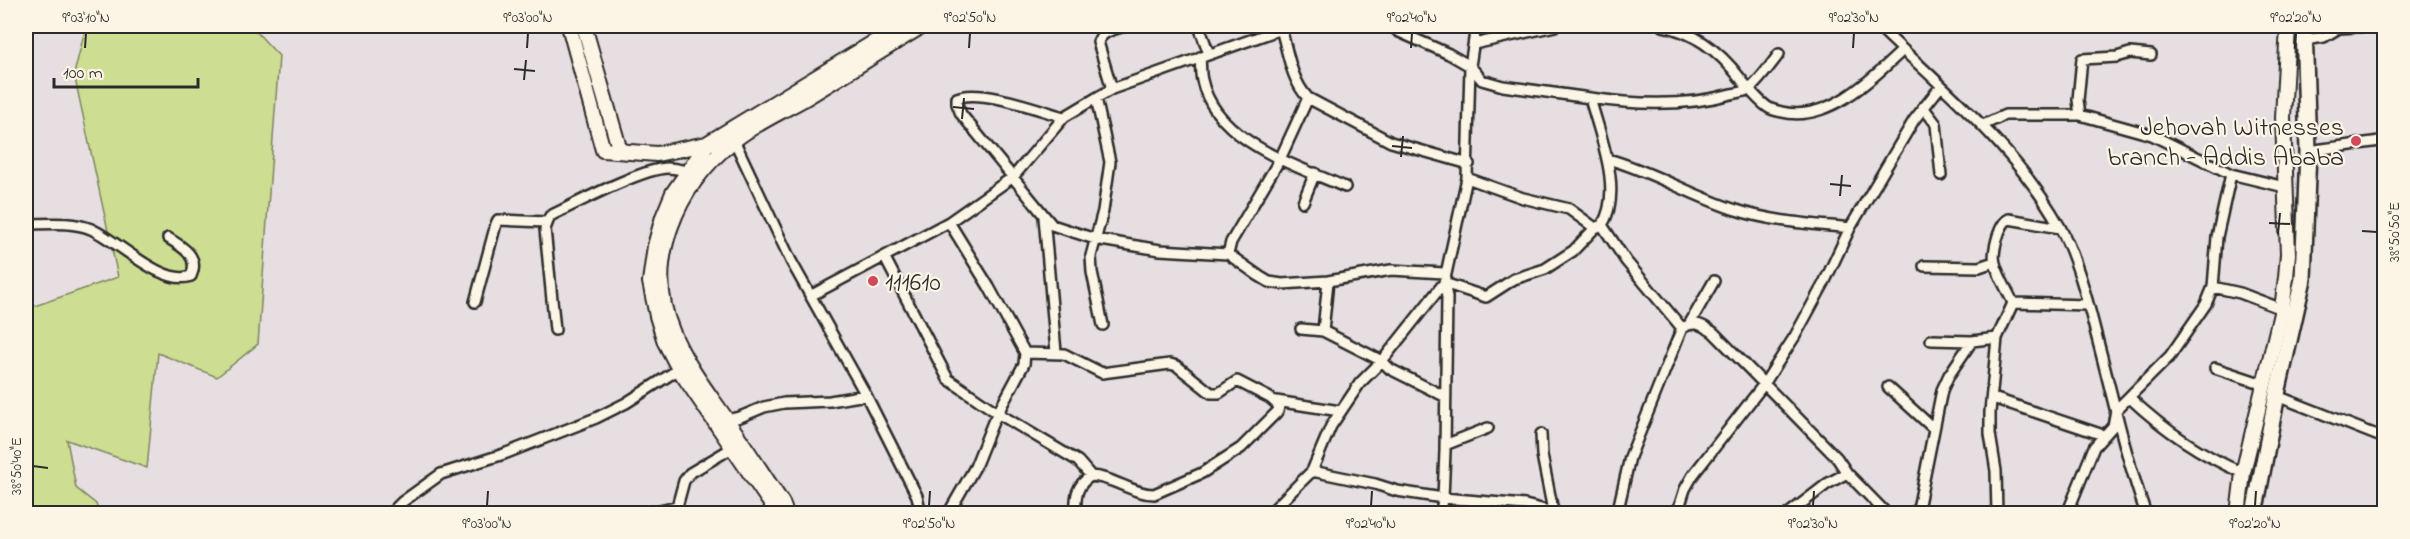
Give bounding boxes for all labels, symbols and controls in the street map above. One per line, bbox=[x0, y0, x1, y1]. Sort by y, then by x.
text: 9°03'10"N bbox=[62, 7, 110, 29]
text: 9°03'00"N bbox=[503, 7, 553, 29]
text: 9°02'50"N bbox=[944, 7, 996, 29]
text: 9°02'40"N bbox=[1387, 7, 1437, 29]
text: 9°02'30"N bbox=[1829, 7, 1879, 29]
text: 9°02'20"N bbox=[2270, 7, 2322, 29]
scale bar bbox=[54, 51, 198, 89]
text: 100 m bbox=[63, 61, 103, 87]
place label: Jehovah Witnesses branch - Addis Ababa bbox=[2108, 110, 2344, 178]
marker: Jehovah Witnesses branch - Addis Ababa bbox=[2349, 134, 2363, 148]
text: 38°50'50"E bbox=[2384, 202, 2406, 262]
place label: 111610 bbox=[885, 265, 941, 303]
marker: 111610 bbox=[866, 274, 880, 288]
text: 38°50'40"E bbox=[6, 437, 28, 495]
text: 9°03'00"N bbox=[462, 513, 512, 535]
text: 9°02'50"N bbox=[903, 513, 955, 535]
text: 9°02'40"N bbox=[1346, 513, 1396, 535]
text: 9°02'30"N bbox=[1788, 513, 1838, 535]
text: 9°02'20"N bbox=[2229, 513, 2281, 535]

